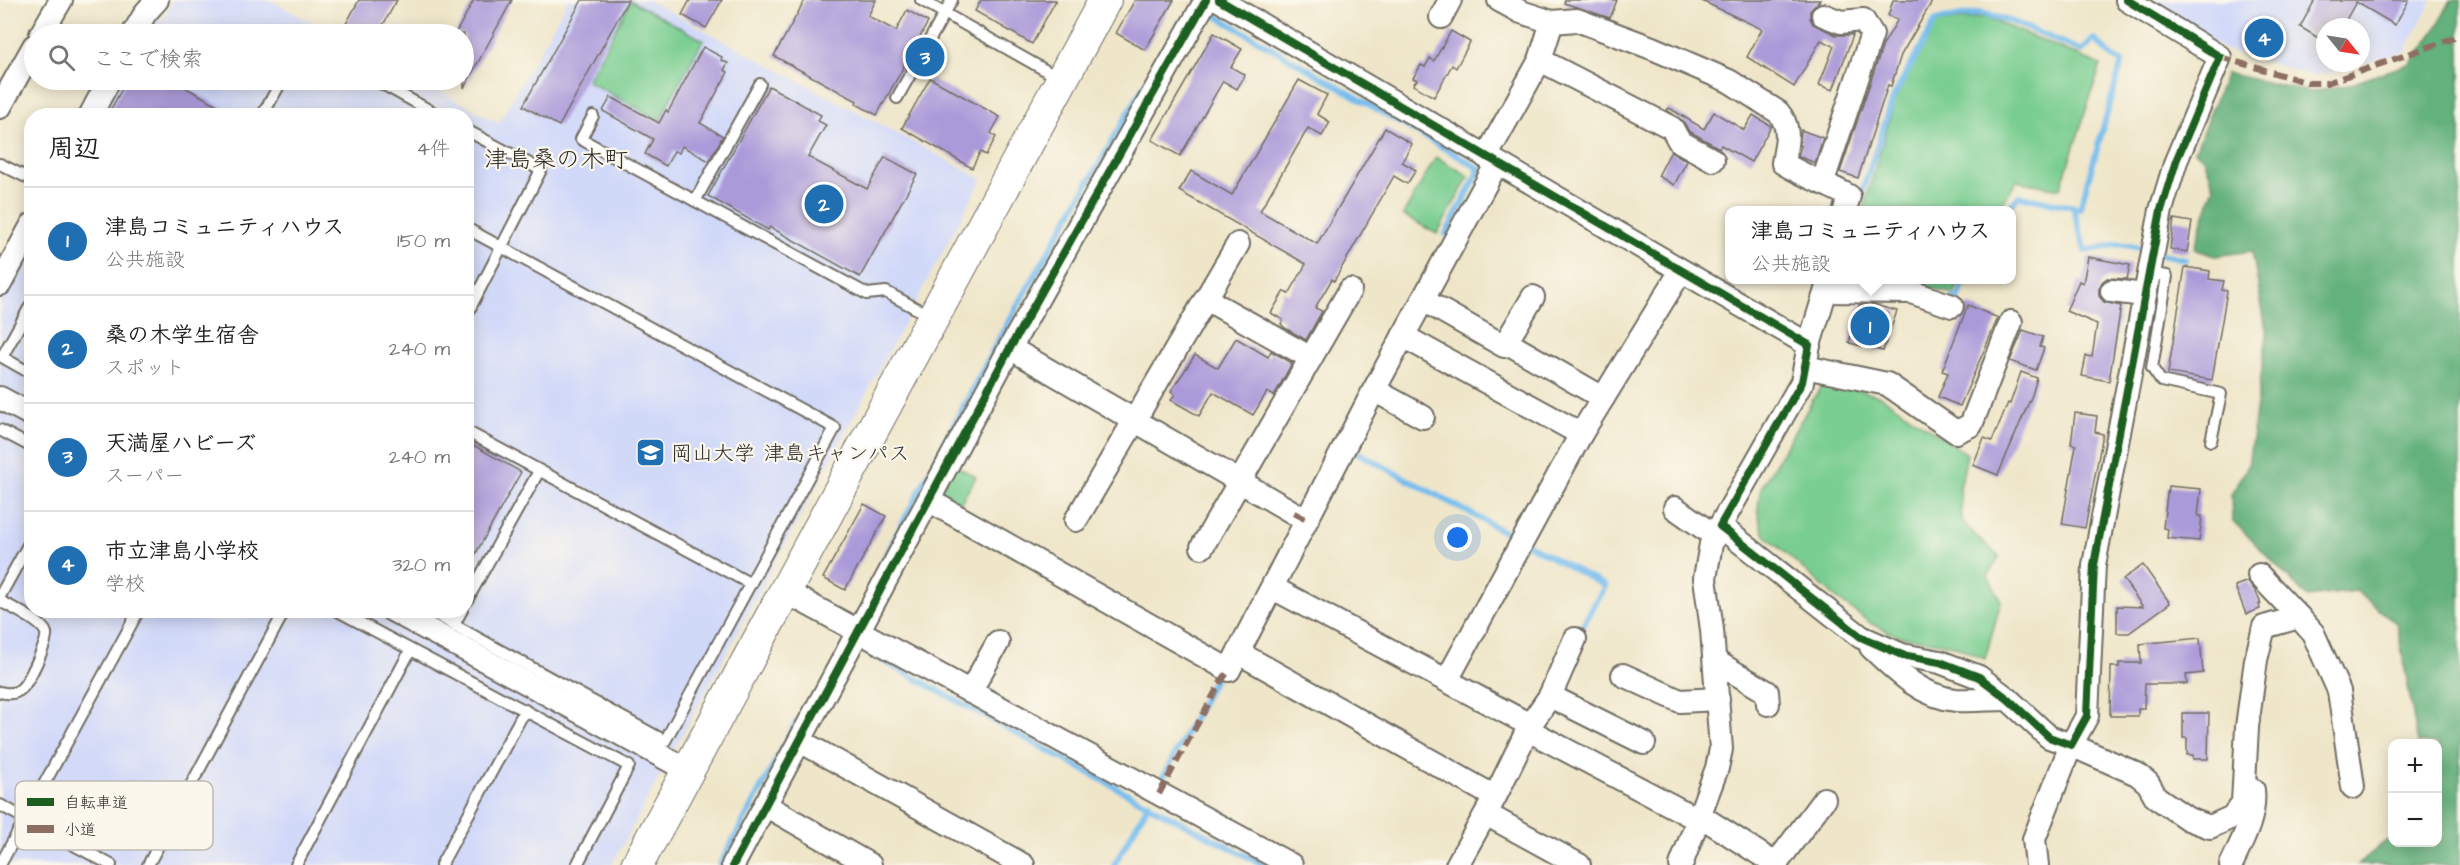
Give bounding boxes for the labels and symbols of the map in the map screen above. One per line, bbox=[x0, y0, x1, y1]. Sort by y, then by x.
pin: 4 bbox=[2244, 15, 2284, 60]
north arrow bbox=[2316, 18, 2370, 72]
pin: 3 bbox=[906, 34, 944, 80]
district label: 津島桑の木町 bbox=[484, 143, 628, 177]
pin: 2 bbox=[804, 182, 844, 226]
pin: 1 bbox=[1850, 304, 1890, 348]
school or university icon: 岡山大学 津島キャンパス bbox=[634, 437, 666, 469]
place label: 岡山大学 津島キャンパス bbox=[671, 439, 910, 468]
your location bbox=[1443, 523, 1472, 552]
legend bbox=[15, 781, 213, 850]
text: 自転車道 bbox=[64, 792, 128, 814]
text: 小道 bbox=[64, 819, 96, 841]

